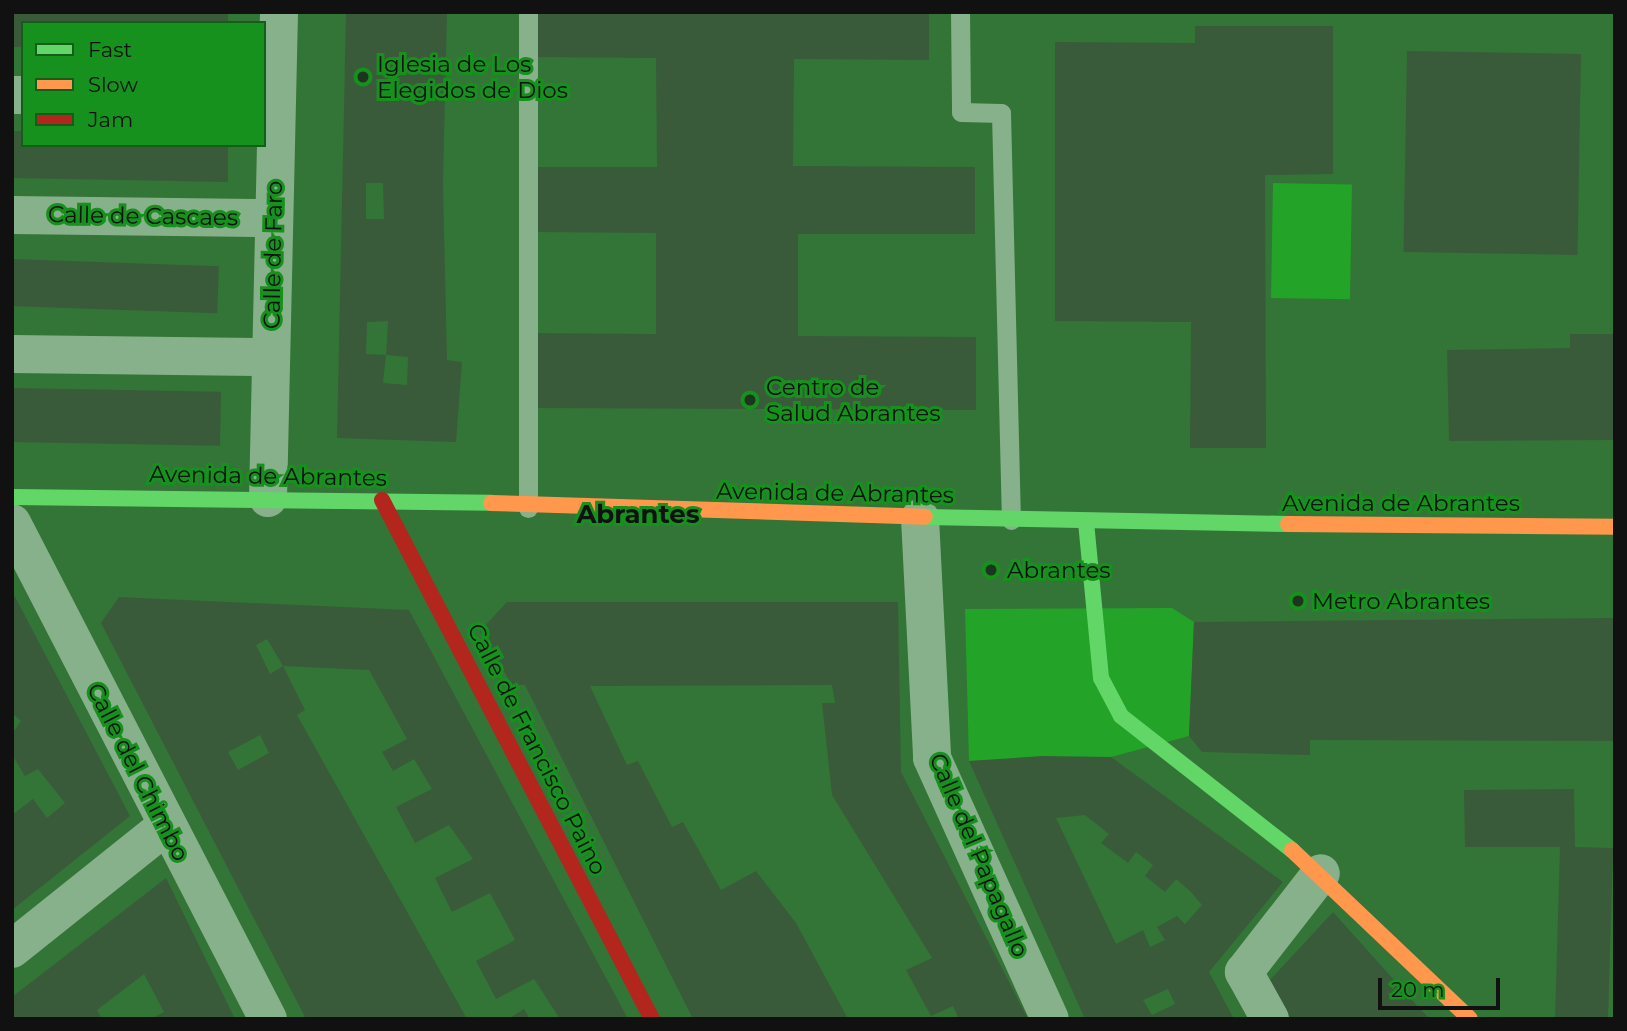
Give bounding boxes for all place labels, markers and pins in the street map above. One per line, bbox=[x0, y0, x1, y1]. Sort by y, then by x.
place label: Iglesia de Los Elegidos de Dios bbox=[377, 50, 568, 104]
marker: Iglesia de Los Elegidos de Dios bbox=[355, 69, 371, 85]
place label: Centro de Salud Abrantes bbox=[766, 373, 940, 427]
marker: Centro de Salud Abrantes bbox=[740, 390, 760, 410]
place label: Abrantes bbox=[1007, 556, 1111, 584]
marker: Abrantes bbox=[981, 560, 1001, 580]
place label: Metro Abrantes bbox=[1312, 587, 1490, 615]
marker: Metro Abrantes bbox=[1290, 593, 1306, 609]

